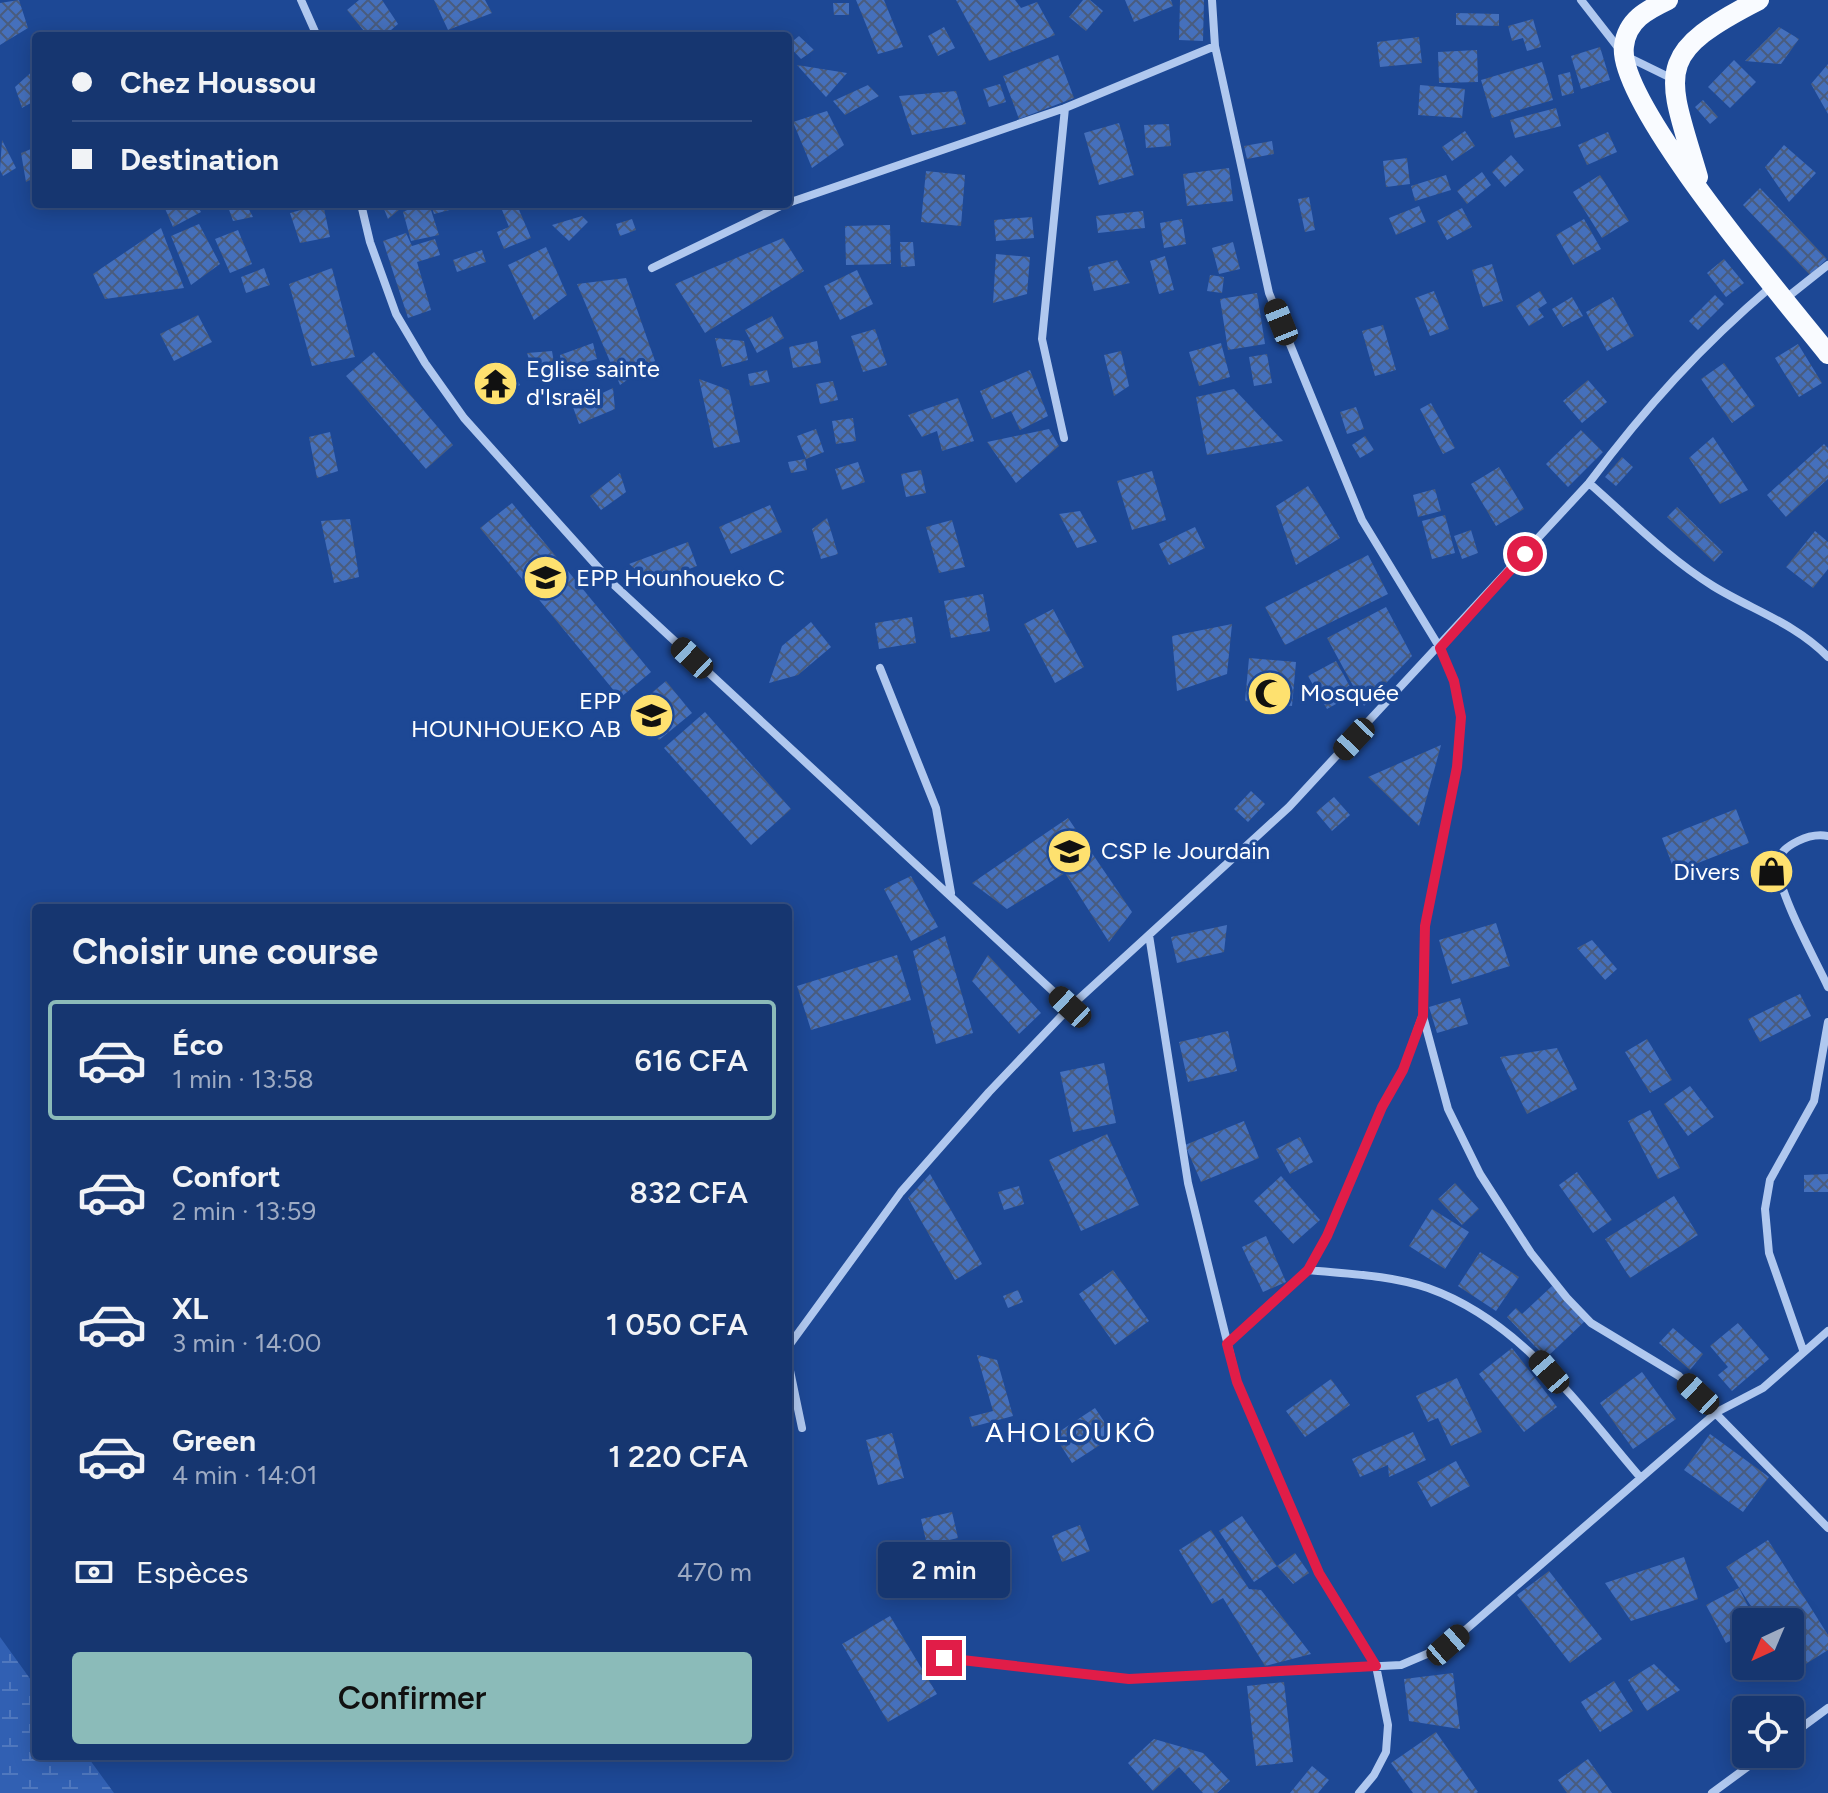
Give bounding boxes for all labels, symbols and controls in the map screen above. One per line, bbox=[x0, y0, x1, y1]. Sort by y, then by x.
text: Chez Houssou bbox=[120, 64, 316, 101]
text: Destination bbox=[120, 141, 279, 178]
car bbox=[1261, 295, 1301, 349]
place label: Eglise sainte d'Israël bbox=[526, 354, 660, 411]
temple icon: Eglise sainte d'Israël bbox=[471, 359, 519, 407]
route start bbox=[1507, 536, 1543, 572]
school or university icon: EPP Hounhoueko C bbox=[521, 554, 569, 602]
place label: EPP Hounhoueko C bbox=[576, 563, 785, 592]
car bbox=[666, 633, 718, 683]
mosque icon: Mosquée bbox=[1245, 669, 1293, 717]
place label: Mosquée bbox=[1300, 678, 1399, 707]
place label: EPP HOUNHOUEKO AB bbox=[411, 686, 621, 743]
school or university icon: EPP HOUNHOUEKO AB bbox=[628, 691, 676, 739]
car bbox=[1329, 713, 1379, 765]
school or university icon: CSP le Jourdain bbox=[1046, 827, 1094, 875]
place label: CSP le Jourdain bbox=[1101, 836, 1270, 865]
shop icon: Divers bbox=[1747, 848, 1795, 896]
place label: Divers bbox=[1673, 857, 1740, 886]
text: Choisir une course bbox=[72, 930, 378, 973]
car bbox=[1044, 982, 1096, 1032]
icon: car bbox=[76, 1024, 148, 1096]
text: Éco bbox=[172, 1026, 223, 1063]
text: 616 CFA bbox=[635, 1042, 748, 1079]
text: 1 min · 13:58 bbox=[172, 1063, 314, 1095]
icon: car bbox=[76, 1156, 148, 1228]
text: Confort bbox=[172, 1158, 281, 1195]
text: 832 CFA bbox=[630, 1174, 748, 1211]
text: 2 min · 13:59 bbox=[172, 1195, 316, 1227]
icon: car bbox=[76, 1288, 148, 1360]
text: XL bbox=[172, 1290, 208, 1327]
text: 1 050 CFA bbox=[606, 1306, 748, 1343]
text: 3 min · 14:00 bbox=[172, 1327, 321, 1359]
car bbox=[1524, 1346, 1574, 1398]
car bbox=[1672, 1369, 1724, 1419]
district label: AHOLOUKÔ bbox=[985, 1415, 1157, 1449]
icon: car bbox=[76, 1420, 148, 1492]
text: Green bbox=[172, 1422, 256, 1459]
text: 1 220 CFA bbox=[608, 1438, 748, 1475]
text: 4 min · 14:01 bbox=[172, 1459, 318, 1491]
callout: 2 min bbox=[878, 1542, 1010, 1598]
icon: cash bbox=[72, 1550, 116, 1594]
text: Espèces bbox=[136, 1554, 248, 1591]
text: 2 min bbox=[912, 1554, 976, 1586]
text: 470 m bbox=[677, 1556, 752, 1588]
north arrow bbox=[1732, 1608, 1804, 1680]
map controls bbox=[1732, 1608, 1804, 1768]
car bbox=[1422, 1620, 1474, 1670]
route end bbox=[926, 1640, 962, 1676]
button: Confirmer bbox=[72, 1652, 752, 1744]
button: locate bbox=[1732, 1696, 1804, 1768]

